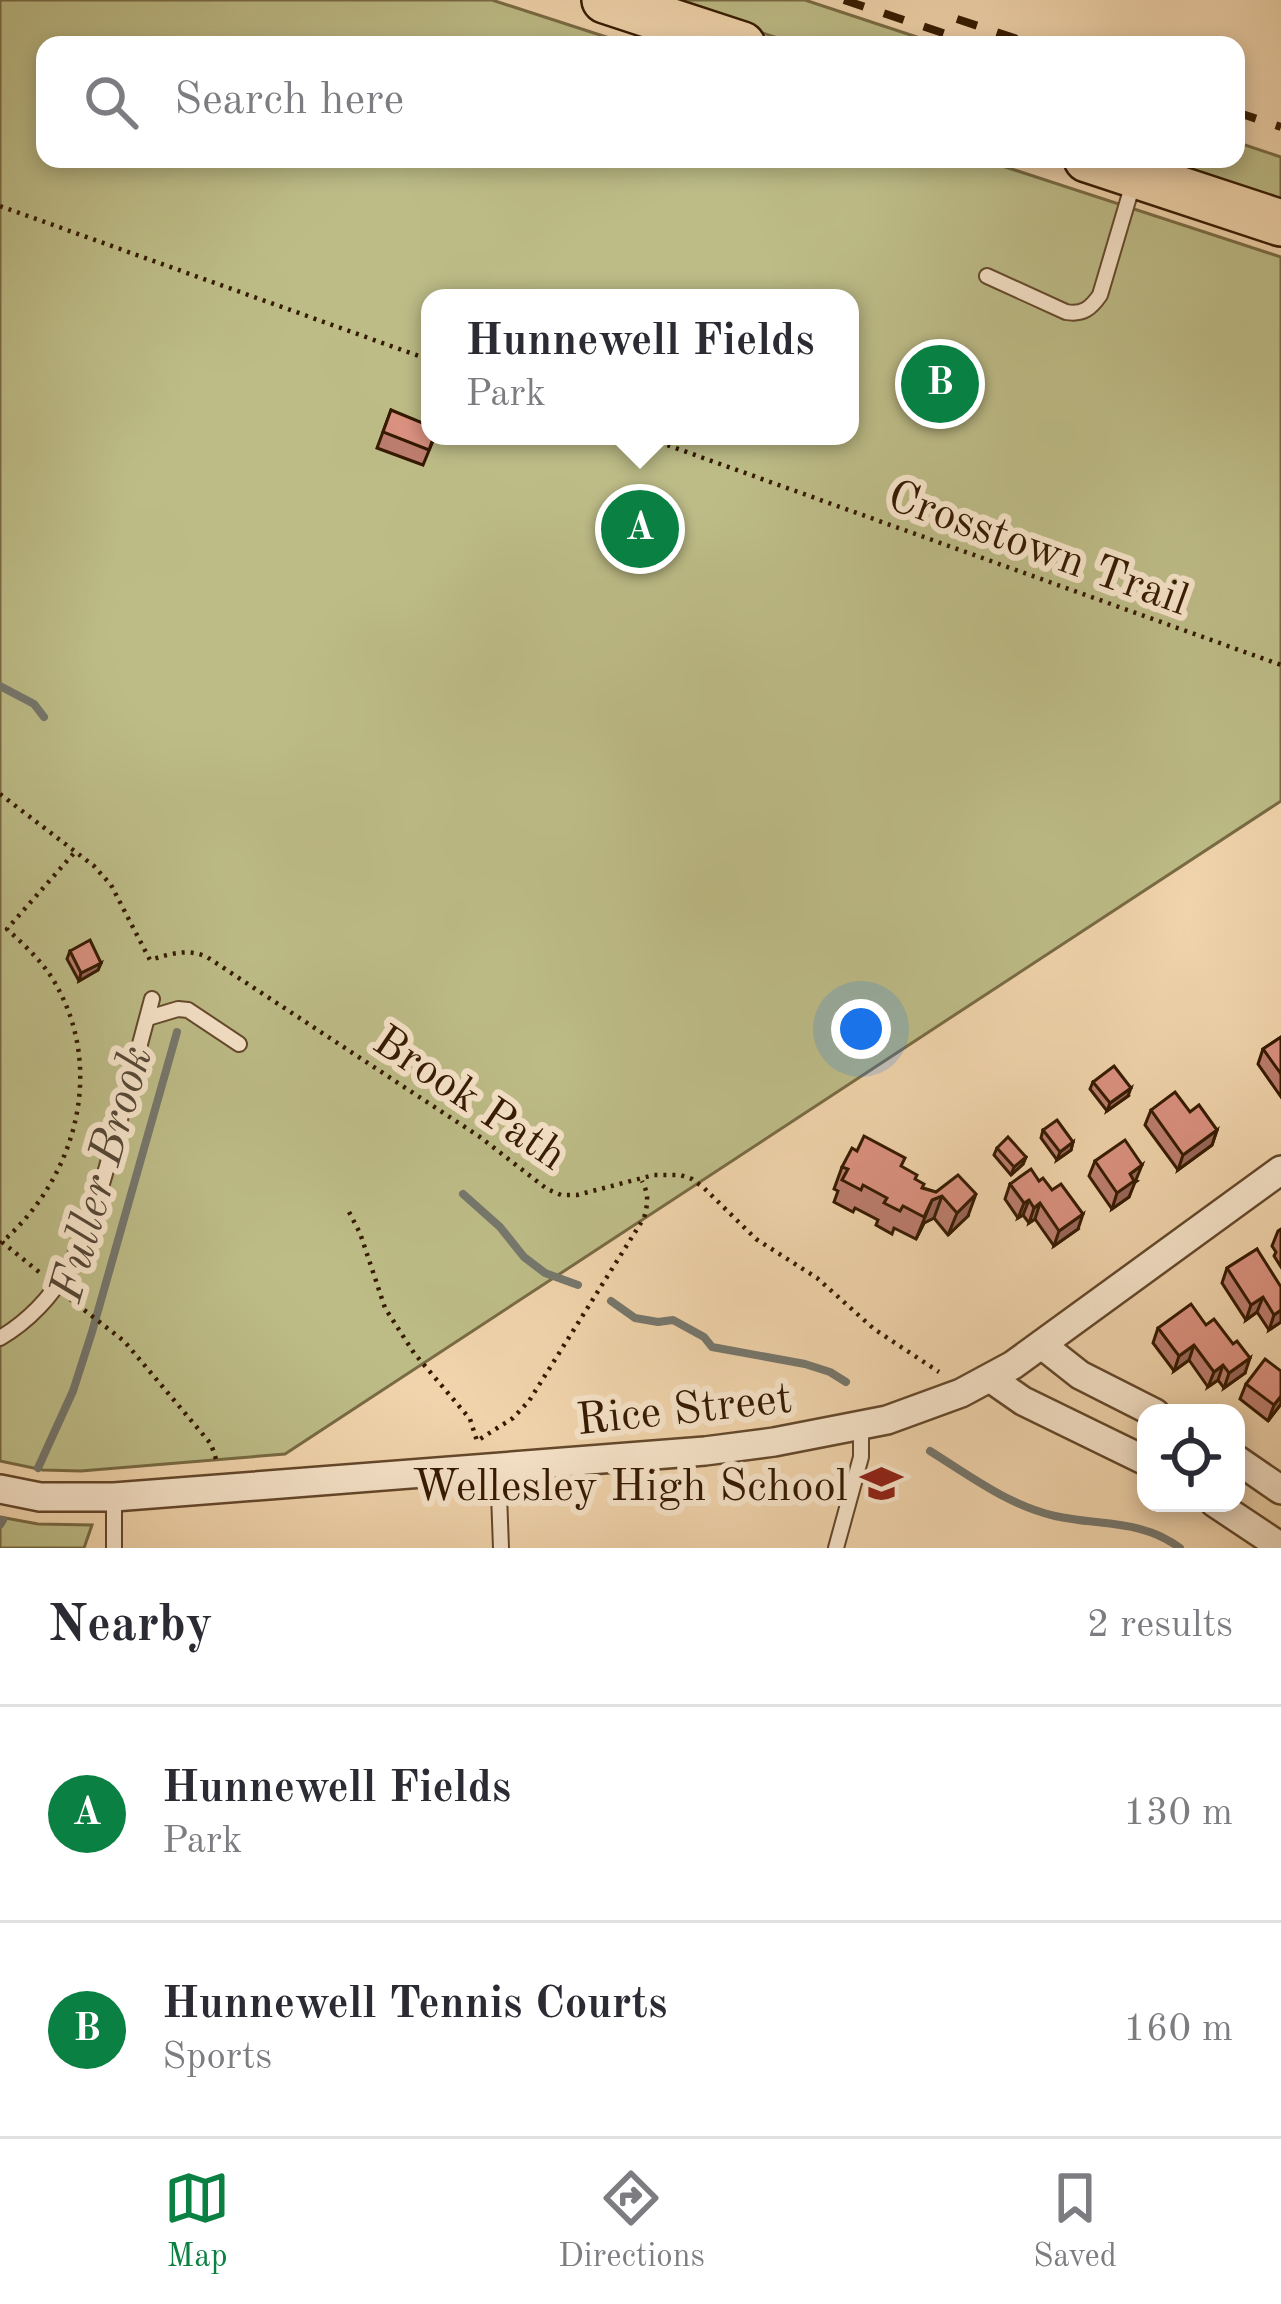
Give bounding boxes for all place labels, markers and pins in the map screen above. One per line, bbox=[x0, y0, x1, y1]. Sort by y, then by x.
pin: B bbox=[901, 339, 979, 429]
pin: A bbox=[601, 484, 679, 574]
school or university icon: Wellesley High School bbox=[859, 1461, 905, 1507]
place label: Wellesley High School bbox=[412, 1466, 848, 1511]

